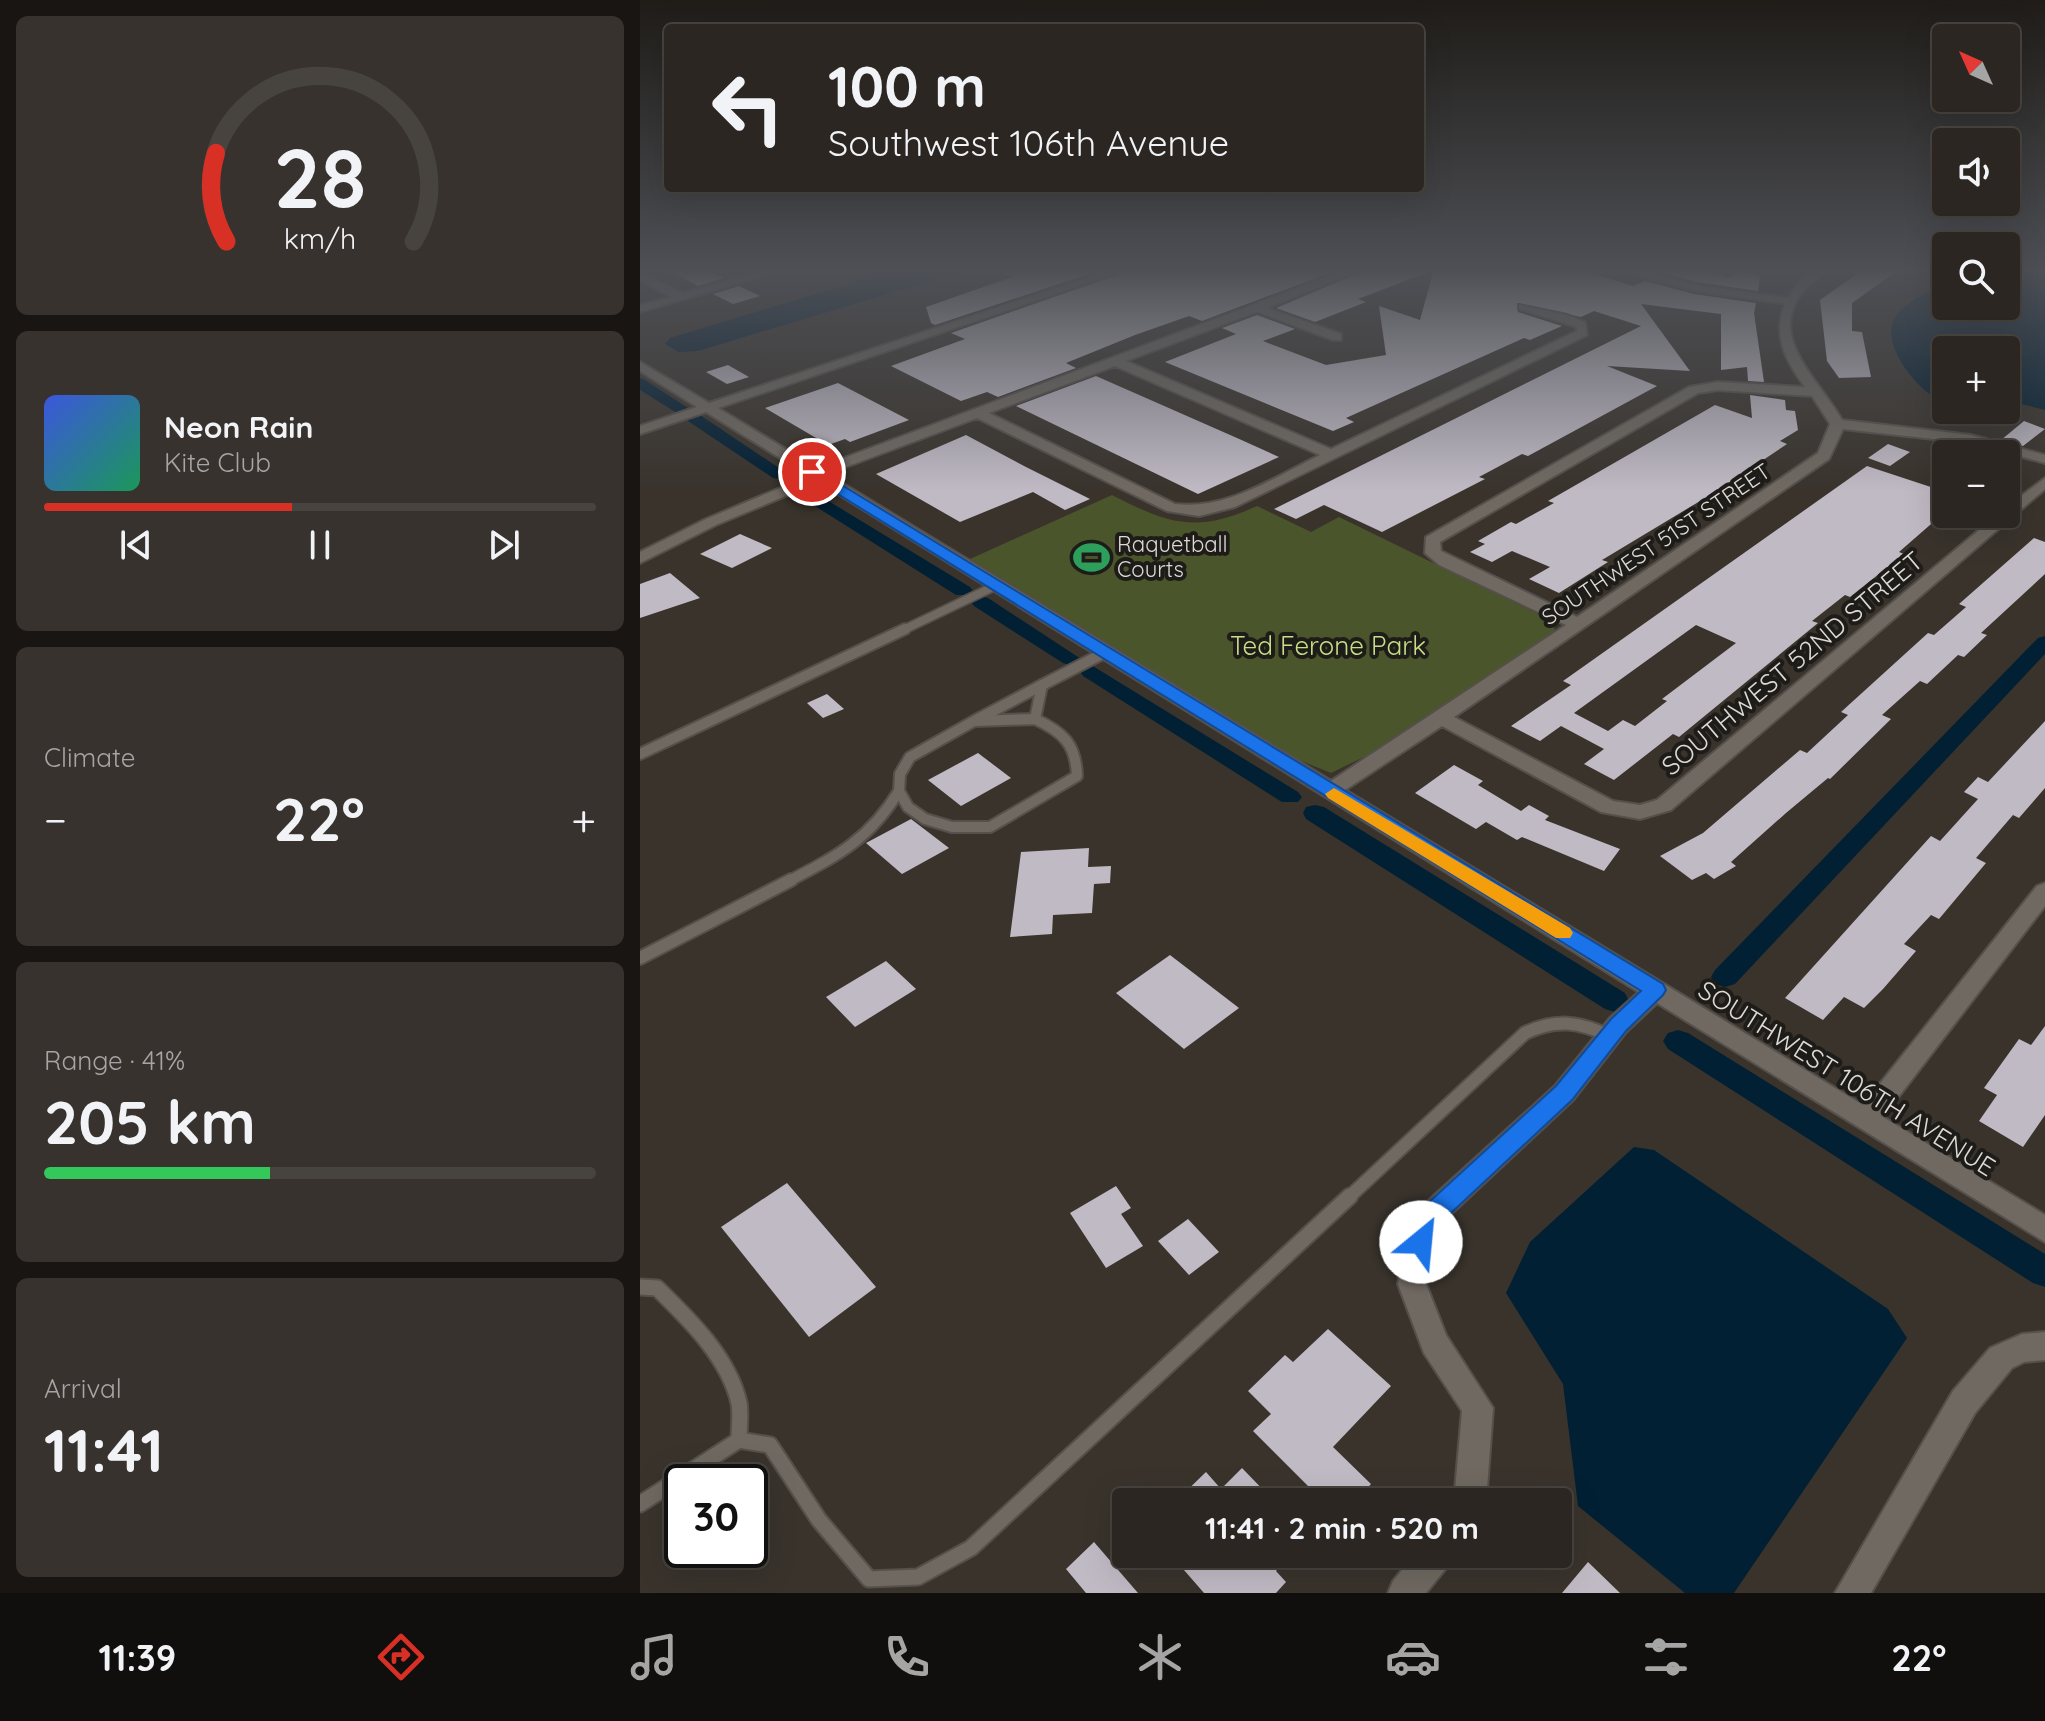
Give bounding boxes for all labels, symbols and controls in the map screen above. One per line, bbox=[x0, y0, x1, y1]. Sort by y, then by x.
north arrow bbox=[1932, 24, 2020, 112]
map controls bbox=[1932, 24, 2020, 528]
text: 100 m bbox=[828, 51, 986, 121]
icon: left bbox=[696, 56, 800, 160]
text: Southwest 106th Avenue bbox=[828, 120, 1229, 165]
text: 28 bbox=[274, 124, 366, 228]
button: sound bbox=[1932, 128, 2020, 216]
text: km/h bbox=[284, 220, 356, 256]
button: search bbox=[1932, 232, 2020, 320]
button: + bbox=[1932, 336, 2020, 424]
text: Neon Rain bbox=[164, 408, 313, 446]
pin bbox=[778, 438, 846, 506]
button: − bbox=[1932, 440, 2020, 528]
text: Kite Club bbox=[164, 446, 271, 479]
icon: arrive bbox=[790, 450, 834, 494]
street label: SOUTHWEST 51ST STREET bbox=[1536, 457, 1776, 631]
icon: previous bbox=[114, 523, 158, 567]
icon: pause bbox=[298, 523, 342, 567]
icon: next bbox=[482, 523, 526, 567]
place label: Raquetball Courts bbox=[1117, 530, 1228, 583]
sports icon: Raquetball Courts bbox=[1072, 538, 1110, 576]
street label: SOUTHWEST 52ND STREET bbox=[1655, 544, 1929, 782]
park label: Ted Ferone Park bbox=[1230, 629, 1426, 662]
text: Climate bbox=[44, 741, 135, 774]
text: 22° bbox=[273, 781, 365, 856]
text: − bbox=[44, 792, 67, 847]
text: + bbox=[571, 792, 596, 847]
street label: SOUTHWEST 106TH AVENUE bbox=[1692, 973, 2002, 1183]
text: Range · 41% bbox=[44, 1044, 185, 1077]
text: 205 km bbox=[44, 1084, 256, 1159]
position arrow bbox=[1379, 1200, 1463, 1284]
text: Arrival bbox=[44, 1372, 122, 1405]
text: 11:41 bbox=[44, 1412, 164, 1487]
speed limit sign: 30 bbox=[664, 1464, 768, 1568]
text: 11:41 · 2 min · 520 m bbox=[1205, 1509, 1479, 1547]
icon: directions bbox=[373, 1629, 429, 1685]
icon: music bbox=[626, 1629, 682, 1685]
icon: phone bbox=[879, 1629, 935, 1685]
icon: climate bbox=[1132, 1629, 1188, 1685]
icon: car bbox=[1385, 1629, 1441, 1685]
icon: filters bbox=[1638, 1629, 1694, 1685]
text: 11:39 bbox=[99, 1635, 176, 1680]
text: 22° bbox=[1891, 1635, 1946, 1680]

